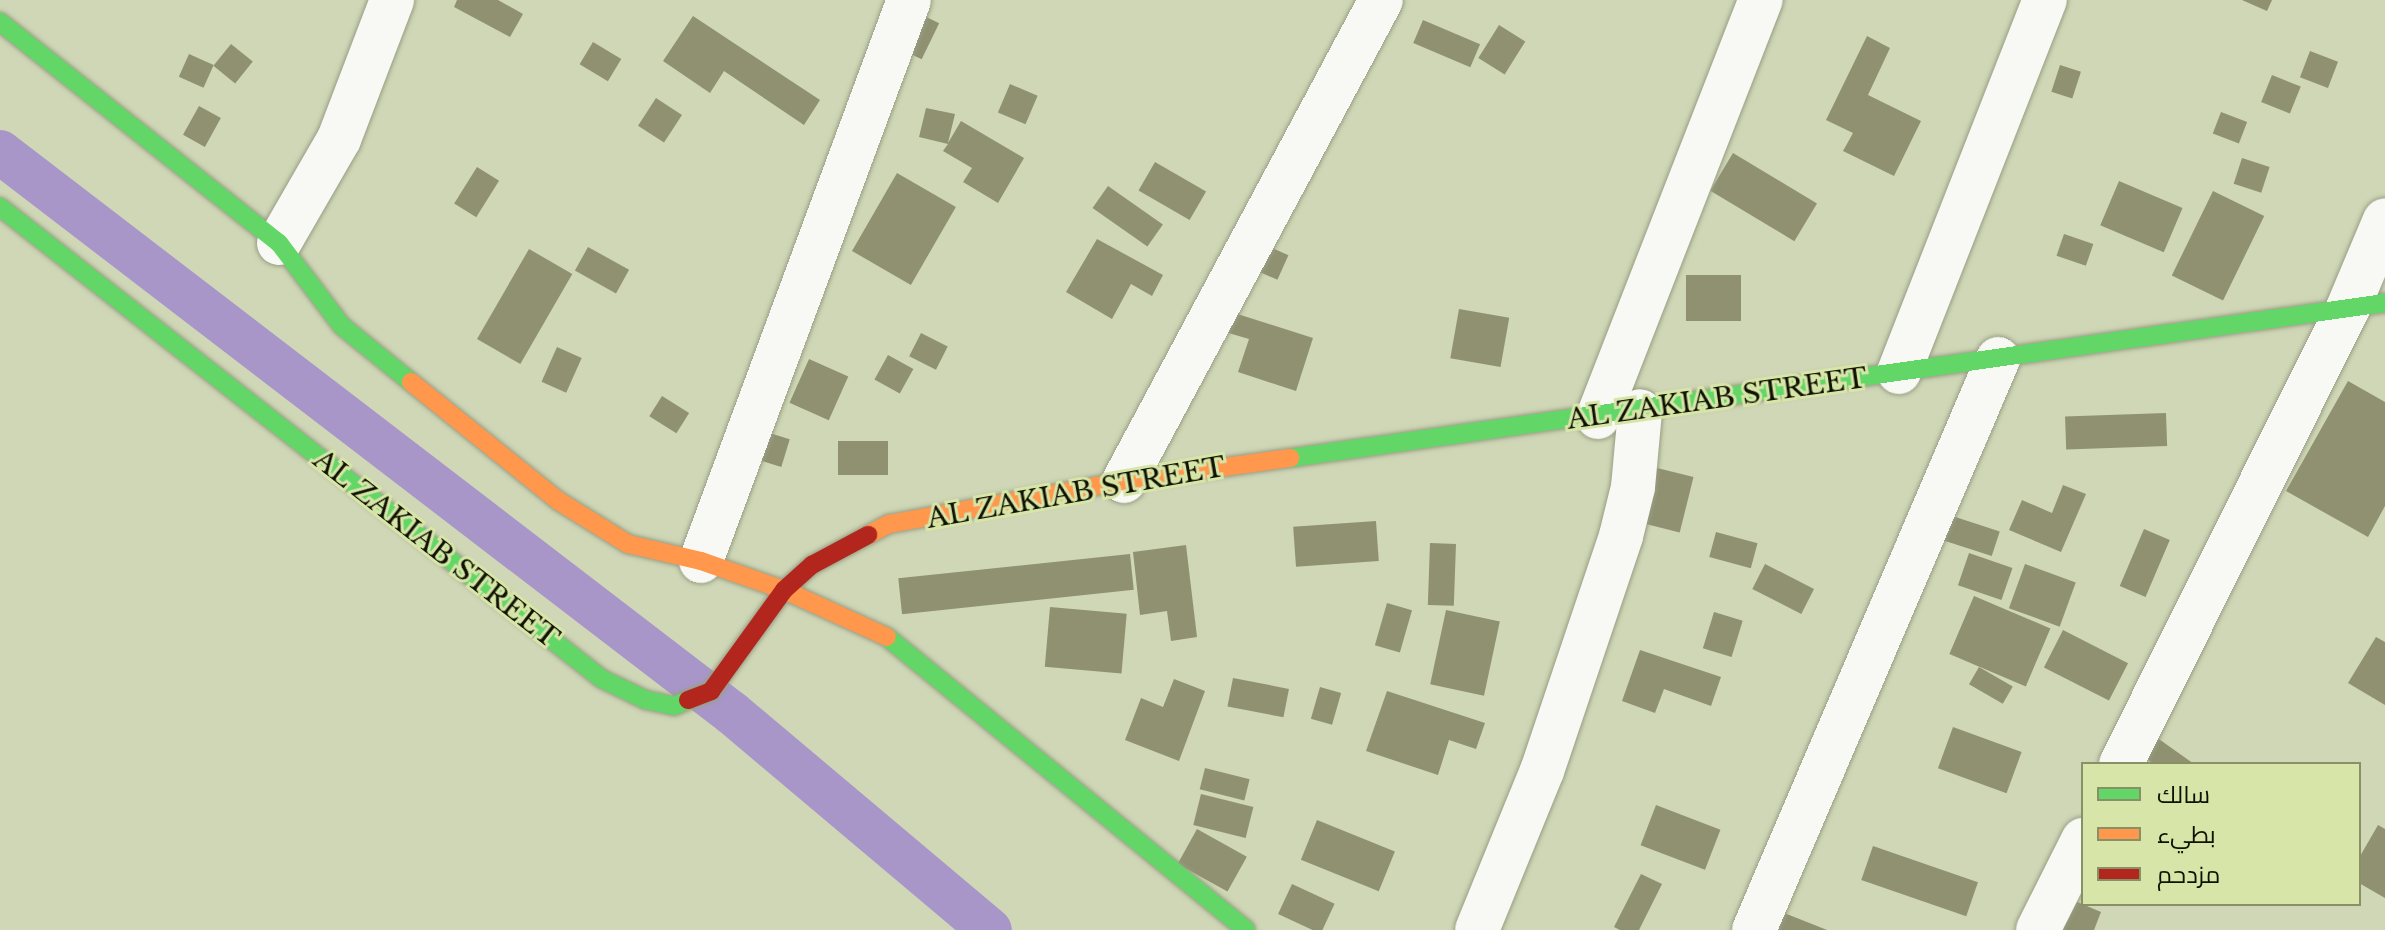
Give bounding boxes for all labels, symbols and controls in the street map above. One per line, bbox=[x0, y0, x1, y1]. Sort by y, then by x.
street label: AL ZAKIAB STREET bbox=[1564, 361, 1870, 437]
street label: AL ZAKIAB STREET bbox=[306, 442, 566, 656]
street label: AL ZAKIAB STREET bbox=[924, 450, 1228, 536]
legend bbox=[2081, 762, 2361, 906]
text: سالك bbox=[2157, 780, 2210, 809]
text: بطيء bbox=[2157, 820, 2216, 849]
text: مزدحم bbox=[2157, 860, 2220, 889]

